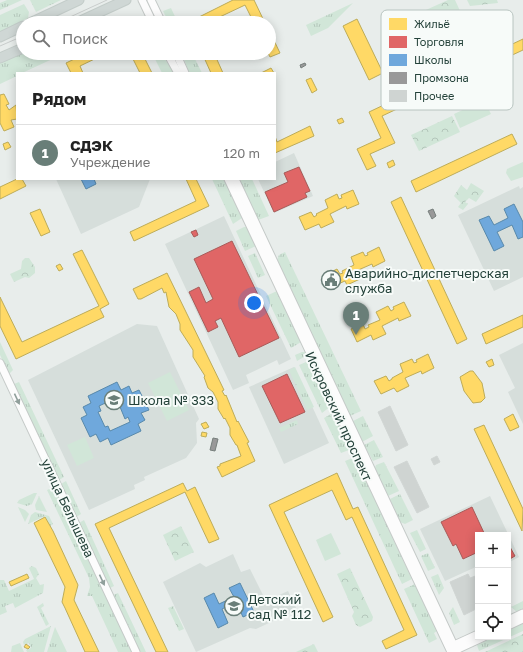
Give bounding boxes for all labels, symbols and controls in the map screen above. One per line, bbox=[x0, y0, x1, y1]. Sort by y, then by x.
legend bbox=[381, 10, 513, 110]
search box bbox=[16, 16, 276, 60]
text: Жильё bbox=[414, 17, 450, 30]
icon: search bbox=[30, 27, 52, 49]
text: Поиск bbox=[62, 29, 108, 47]
text: Торговля bbox=[414, 35, 464, 48]
text: Школы bbox=[414, 53, 452, 66]
text: Промзона bbox=[414, 71, 469, 84]
text: Рядом bbox=[32, 88, 86, 109]
text: Прочее bbox=[414, 89, 454, 102]
text: СДЭК bbox=[70, 136, 113, 154]
text: 1 bbox=[42, 145, 48, 161]
text: 120 m bbox=[223, 145, 260, 161]
text: Учреждение bbox=[70, 154, 150, 170]
place label: Аварийно-диспетчерская служба bbox=[345, 265, 509, 296]
public building icon: Аварийно-диспетчерская служба bbox=[320, 269, 342, 291]
your location bbox=[244, 293, 264, 313]
pin: 1 bbox=[343, 302, 369, 335]
street label: Искровский проспект bbox=[302, 349, 376, 484]
school or university icon: Школа № 333 bbox=[103, 389, 125, 411]
place label: Школа № 333 bbox=[128, 392, 214, 408]
one-way arrow bbox=[14, 393, 20, 404]
street label: улица Белышева bbox=[38, 456, 98, 560]
map controls bbox=[475, 532, 511, 640]
button: + bbox=[475, 532, 511, 568]
button: − bbox=[475, 568, 511, 604]
one-way arrow bbox=[99, 574, 105, 585]
place label: Детский сад № 112 bbox=[248, 591, 311, 622]
school or university icon: Детский сад № 112 bbox=[223, 595, 245, 617]
button: locate bbox=[475, 604, 511, 640]

